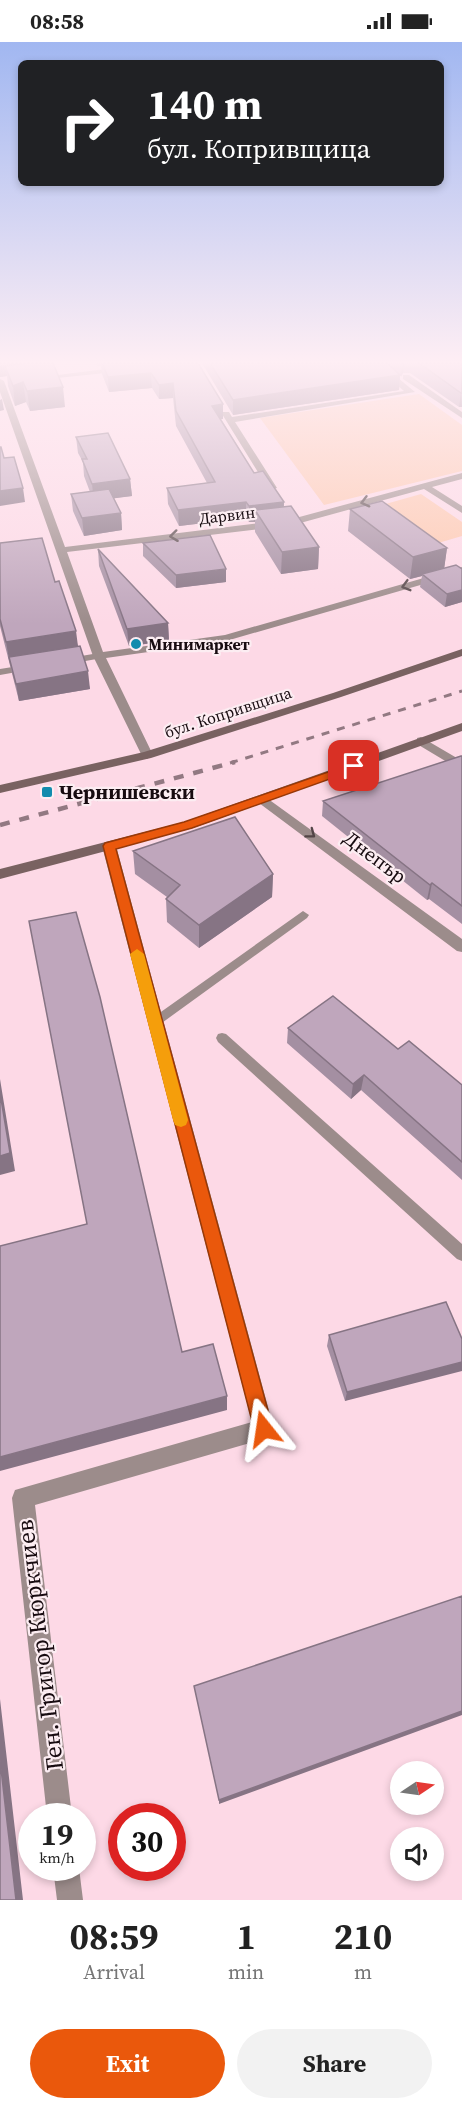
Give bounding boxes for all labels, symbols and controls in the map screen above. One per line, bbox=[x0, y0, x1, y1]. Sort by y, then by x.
text: 08:58 bbox=[30, 6, 84, 36]
text: 140 m bbox=[147, 75, 262, 133]
icon: right bbox=[48, 84, 126, 162]
text: бул. Копривщица bbox=[147, 130, 371, 167]
one-way arrow bbox=[360, 495, 370, 508]
street label: Дарвин bbox=[198, 501, 256, 529]
one-way arrow bbox=[169, 530, 178, 542]
one-way arrow bbox=[401, 579, 412, 591]
place label: Минимаркет bbox=[148, 633, 250, 655]
marker: Минимаркет bbox=[129, 637, 143, 651]
street label: бул. Копривщица bbox=[162, 681, 295, 743]
pin bbox=[328, 740, 379, 791]
icon: arrive bbox=[337, 749, 370, 782]
place label: Чернишевски bbox=[59, 778, 195, 806]
marker: Чернишевски bbox=[40, 785, 54, 799]
street label: Днепър bbox=[338, 824, 412, 890]
one-way arrow bbox=[304, 827, 315, 838]
position arrow bbox=[232, 1397, 296, 1461]
street label: Ген. Григор Кюркчиев bbox=[8, 1518, 71, 1772]
north arrow bbox=[390, 1761, 444, 1815]
map controls bbox=[390, 1761, 444, 1881]
speed limit sign: 30 bbox=[108, 1803, 186, 1881]
text: 19 bbox=[41, 1814, 73, 1855]
button: sound bbox=[390, 1827, 444, 1881]
text: km/h bbox=[39, 1847, 75, 1868]
text: 08:59 bbox=[70, 1912, 158, 1961]
text: 1 bbox=[236, 1912, 256, 1961]
text: 210 bbox=[334, 1912, 392, 1961]
text: Arrival bbox=[83, 1958, 145, 1986]
text: min bbox=[228, 1958, 264, 1986]
text: m bbox=[354, 1958, 372, 1986]
button: Exit bbox=[30, 2029, 225, 2098]
button: Share bbox=[237, 2029, 432, 2098]

